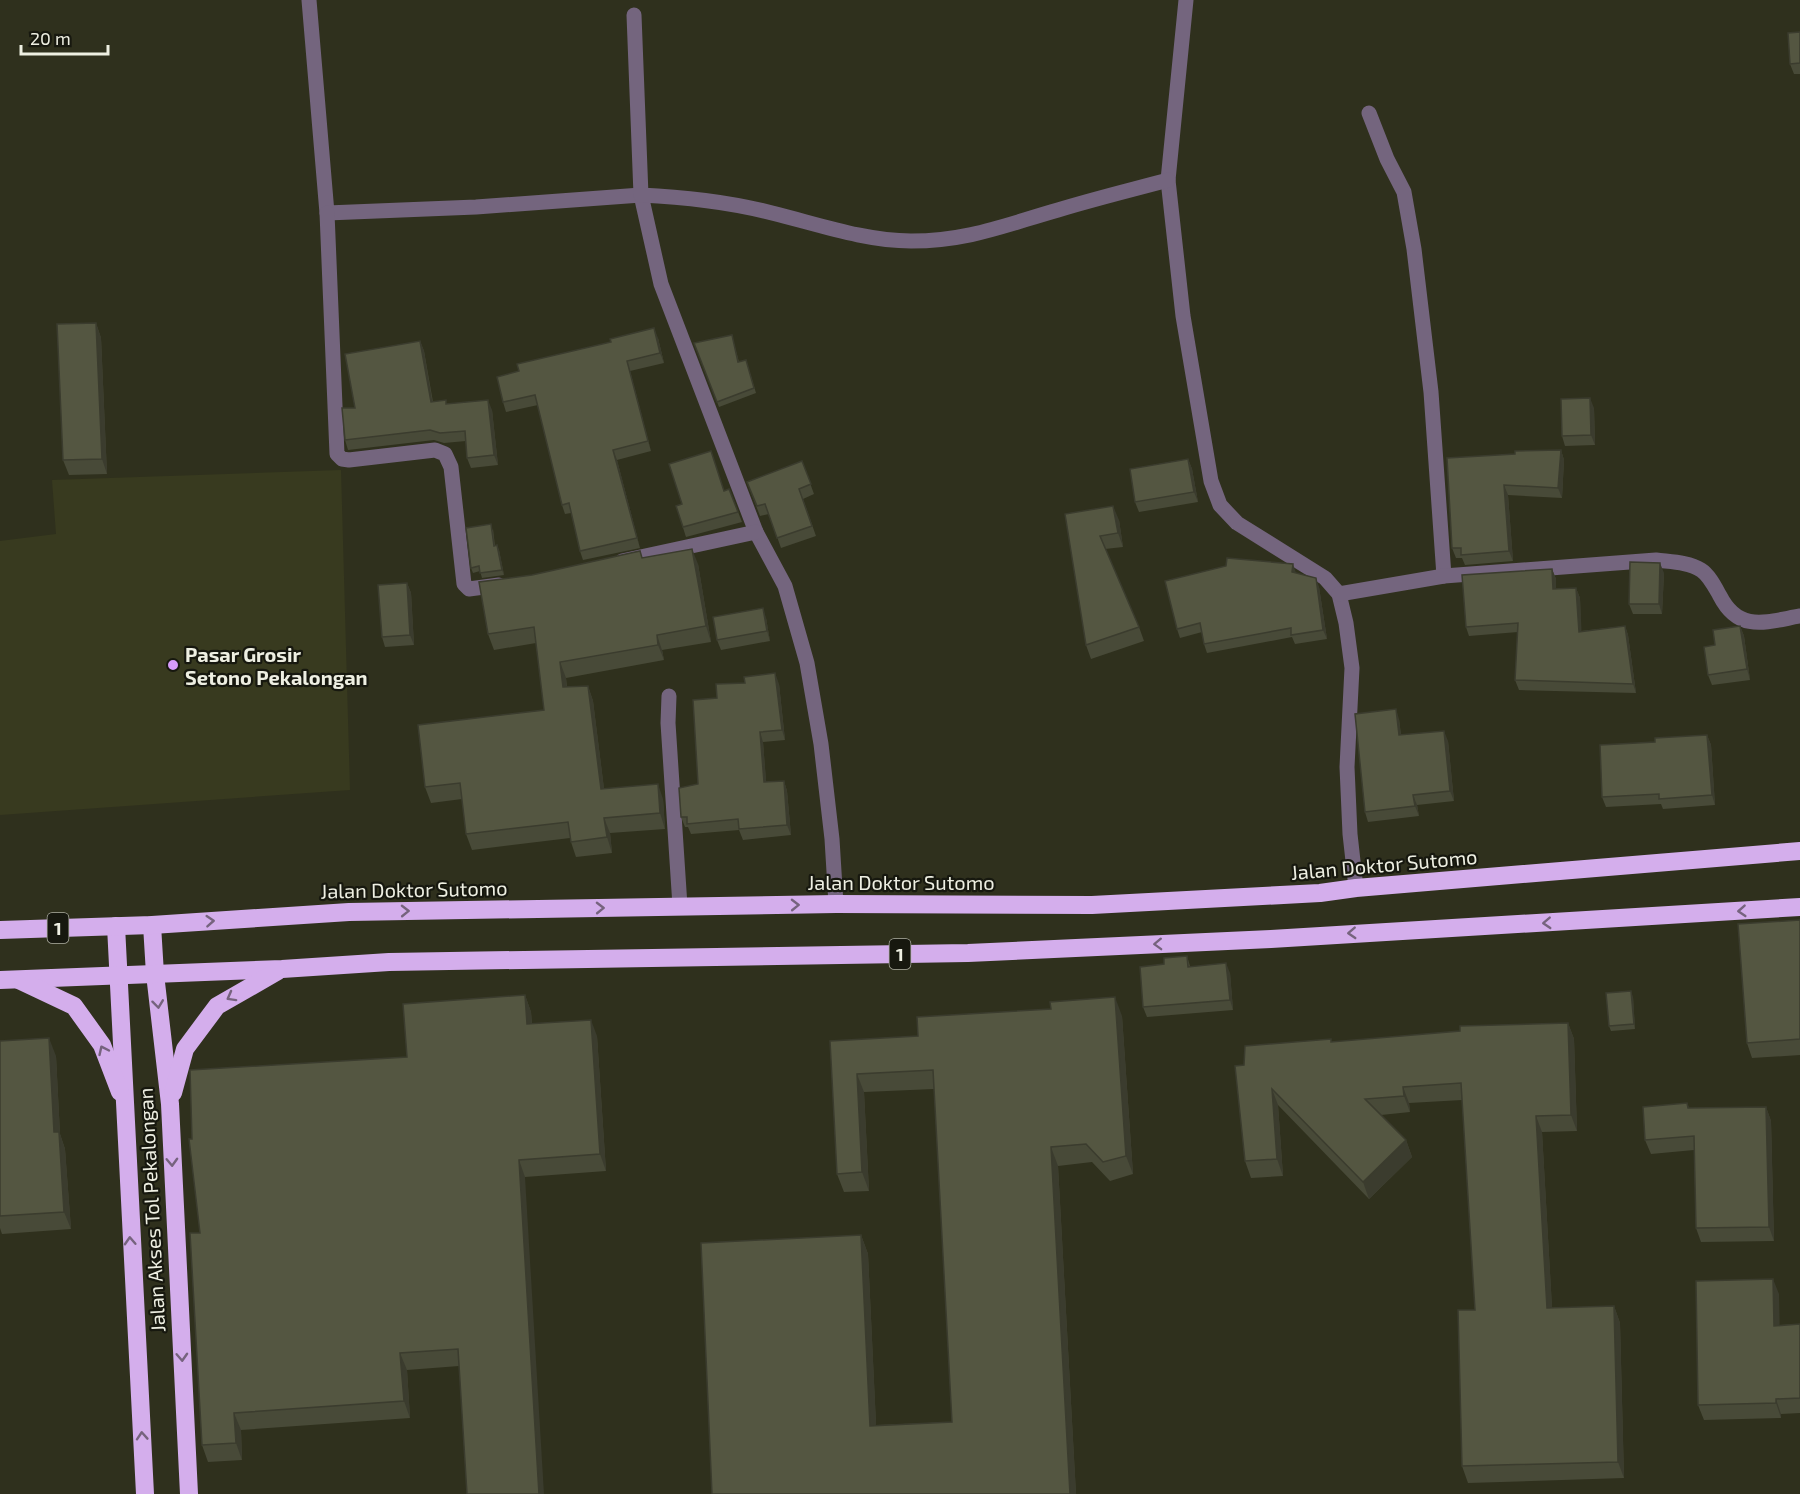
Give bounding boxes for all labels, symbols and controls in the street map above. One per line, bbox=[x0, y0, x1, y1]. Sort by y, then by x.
scale bar bbox=[21, 18, 108, 56]
text: 20 m bbox=[30, 27, 71, 49]
place label: Pasar Grosir Setono Pekalongan bbox=[185, 642, 368, 689]
marker: Pasar Grosir Setono Pekalongan bbox=[166, 658, 180, 672]
street label: Jalan Doktor Sutomo bbox=[1290, 844, 1478, 884]
street label: Jalan Doktor Sutomo bbox=[807, 870, 995, 894]
street label: Jalan Doktor Sutomo bbox=[320, 875, 508, 903]
one-way arrow bbox=[790, 899, 799, 911]
one-way arrow bbox=[595, 902, 604, 914]
one-way arrow bbox=[1737, 904, 1746, 917]
one-way arrow bbox=[400, 905, 409, 917]
road number: 1 bbox=[48, 913, 68, 943]
one-way arrow bbox=[206, 915, 215, 928]
one-way arrow bbox=[1542, 916, 1551, 929]
one-way arrow bbox=[1348, 927, 1357, 940]
one-way arrow bbox=[1153, 937, 1162, 950]
road number: 1 bbox=[890, 939, 910, 969]
one-way arrow bbox=[227, 990, 237, 1002]
one-way arrow bbox=[151, 999, 164, 1008]
one-way arrow bbox=[99, 1046, 111, 1057]
street label: Jalan Akses Tol Pekalongan bbox=[133, 1087, 169, 1333]
one-way arrow bbox=[166, 1158, 179, 1167]
one-way arrow bbox=[124, 1236, 137, 1245]
one-way arrow bbox=[175, 1353, 188, 1362]
one-way arrow bbox=[136, 1431, 149, 1440]

